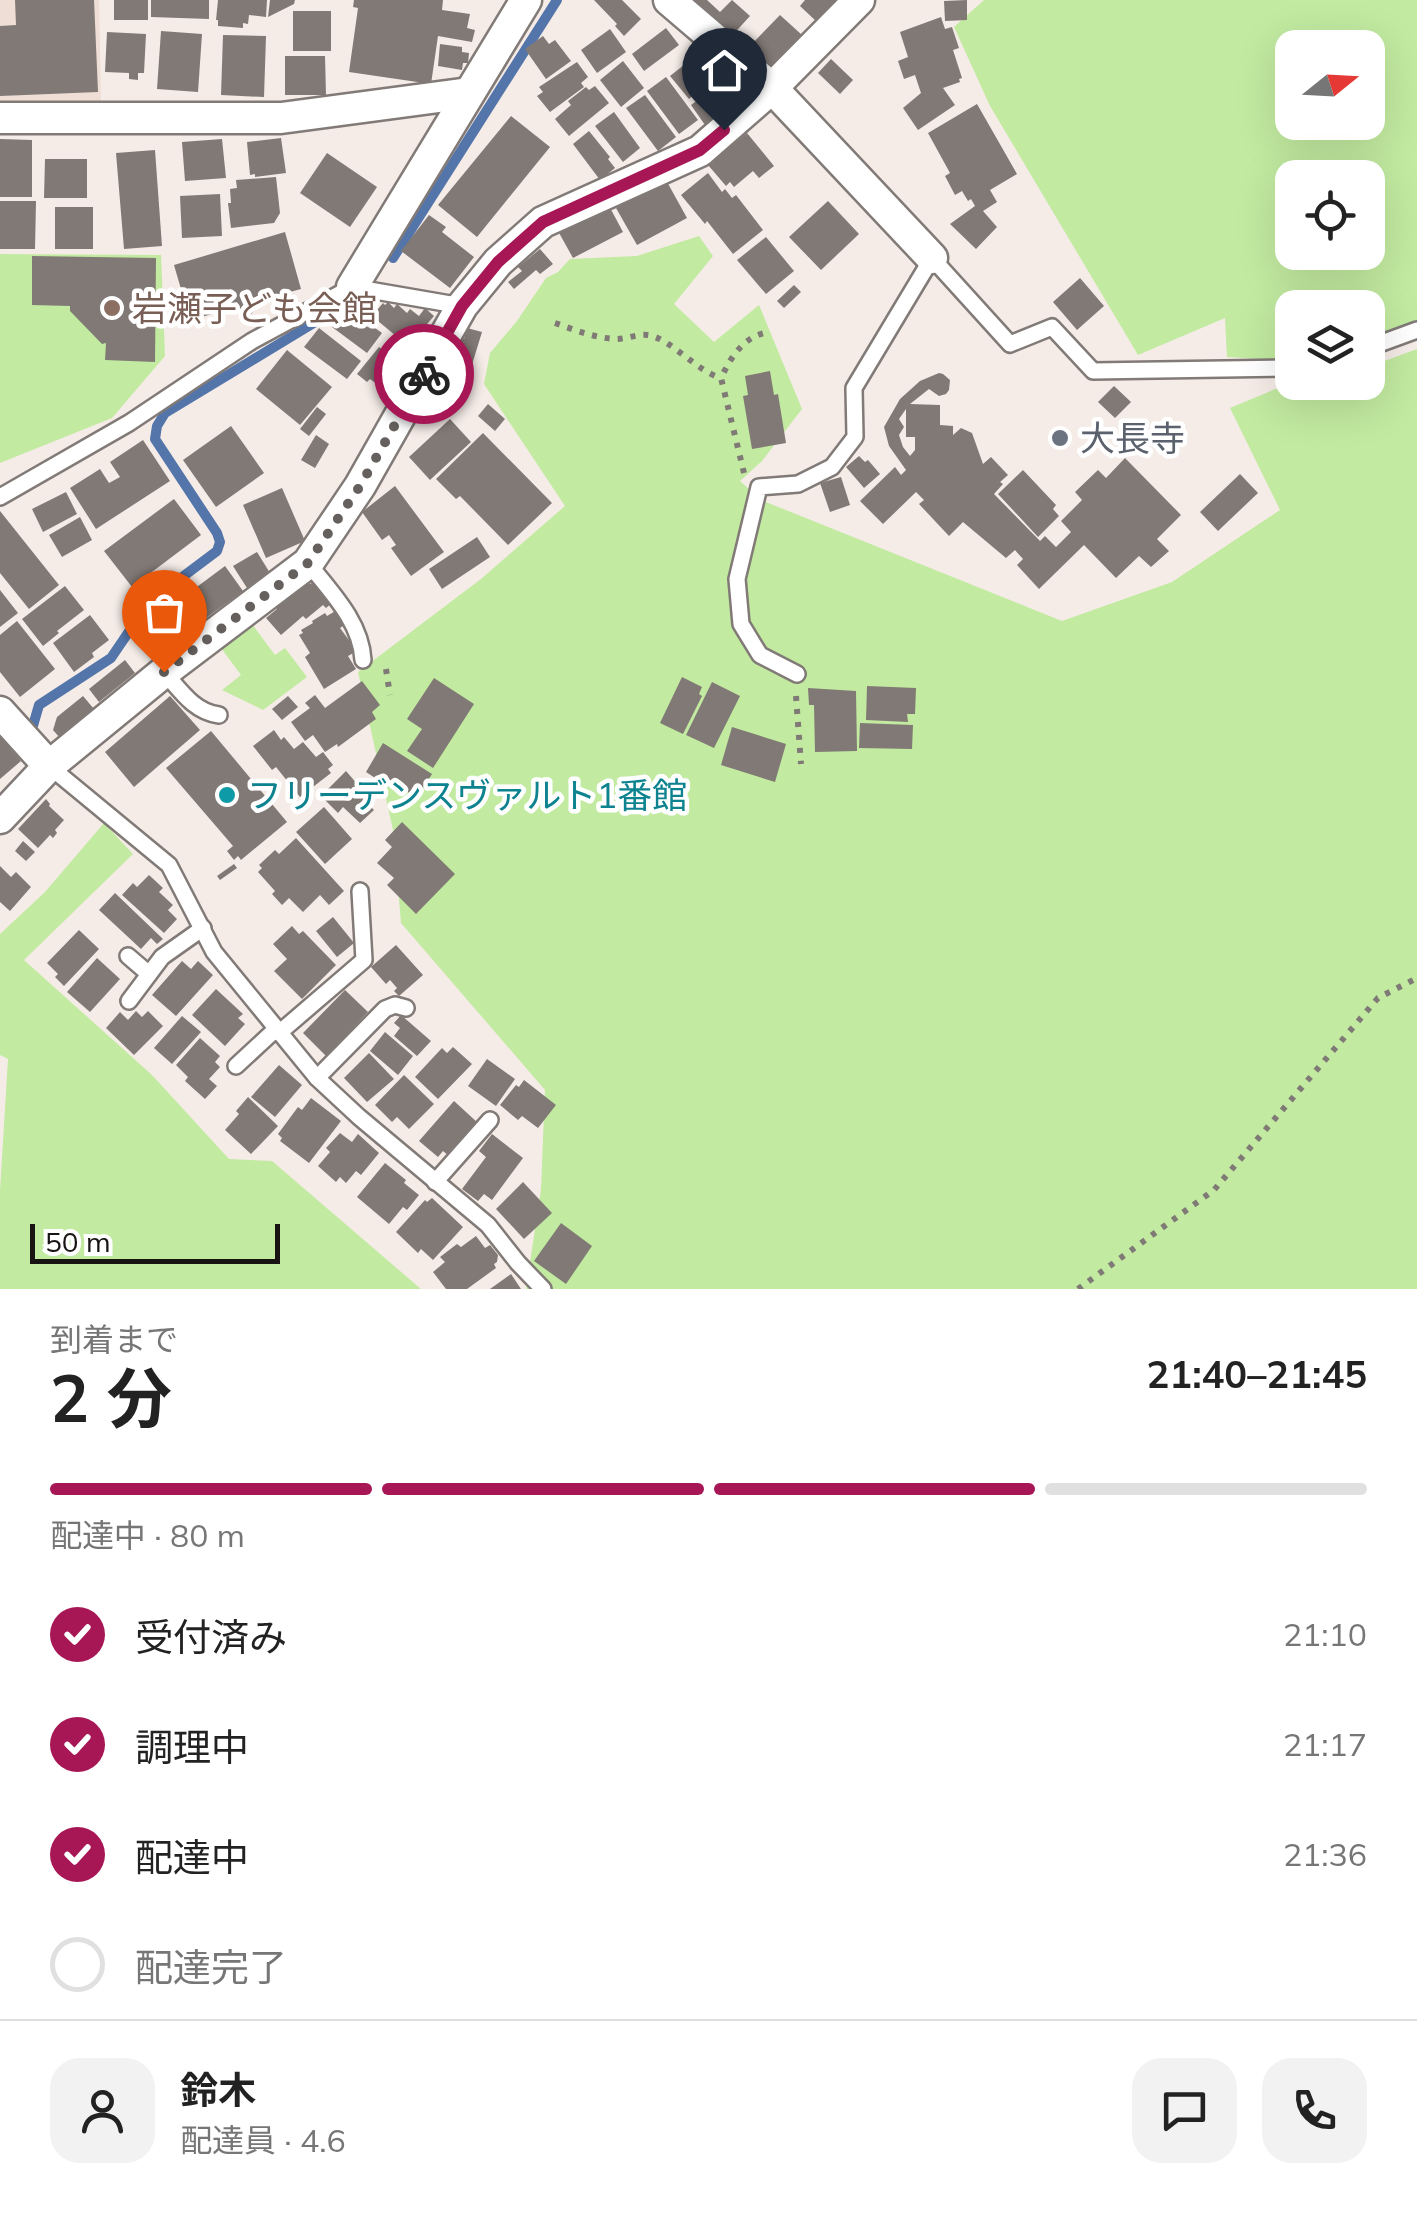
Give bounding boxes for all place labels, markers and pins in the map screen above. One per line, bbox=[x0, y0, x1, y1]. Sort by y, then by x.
pin bbox=[682, 28, 767, 131]
place label: 岩瀬子ども会館 bbox=[132, 286, 377, 330]
marker: 岩瀬子ども会館 bbox=[101, 297, 123, 319]
place label: 大長寺 bbox=[1080, 416, 1185, 460]
marker: 大長寺 bbox=[1049, 427, 1071, 449]
pin bbox=[122, 570, 207, 673]
place label: フリーデンスヴァルト1番館 bbox=[247, 773, 687, 817]
marker: フリーデンスヴァルト1番館 bbox=[216, 784, 238, 806]

